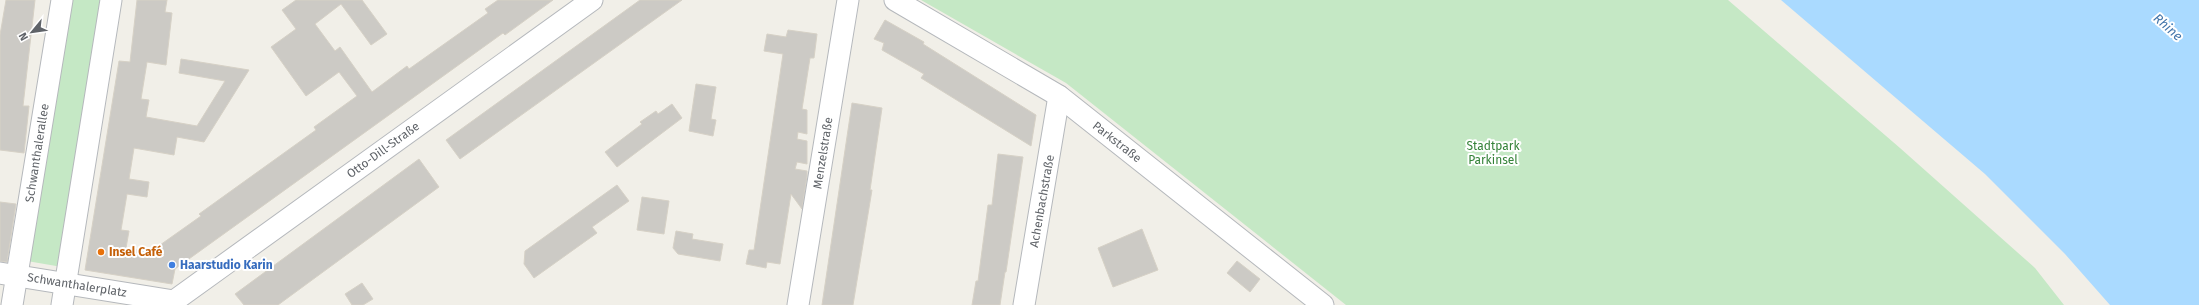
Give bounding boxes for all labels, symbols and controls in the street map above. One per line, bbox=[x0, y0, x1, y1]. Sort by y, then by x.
water label: Rhine bbox=[2151, 10, 2186, 44]
north arrow bbox=[12, 12, 52, 52]
text: N bbox=[16, 30, 31, 43]
street label: Schwanthalerallee bbox=[22, 103, 52, 203]
street label: Menzelstraße bbox=[810, 116, 836, 190]
street label: Otto-Dill-Straße bbox=[344, 119, 422, 181]
street label: Parkstraße bbox=[1090, 119, 1144, 165]
park label: Stadtpark Parkinsel bbox=[1466, 139, 1520, 167]
street label: Achenbachstraße bbox=[1027, 154, 1057, 248]
place label: Insel Café bbox=[109, 245, 163, 259]
marker: Insel Café bbox=[96, 247, 106, 257]
place label: Haarstudio Karin bbox=[180, 258, 273, 272]
marker: Haarstudio Karin bbox=[167, 260, 177, 270]
street label: Schwanthalerplatz bbox=[26, 270, 128, 300]

